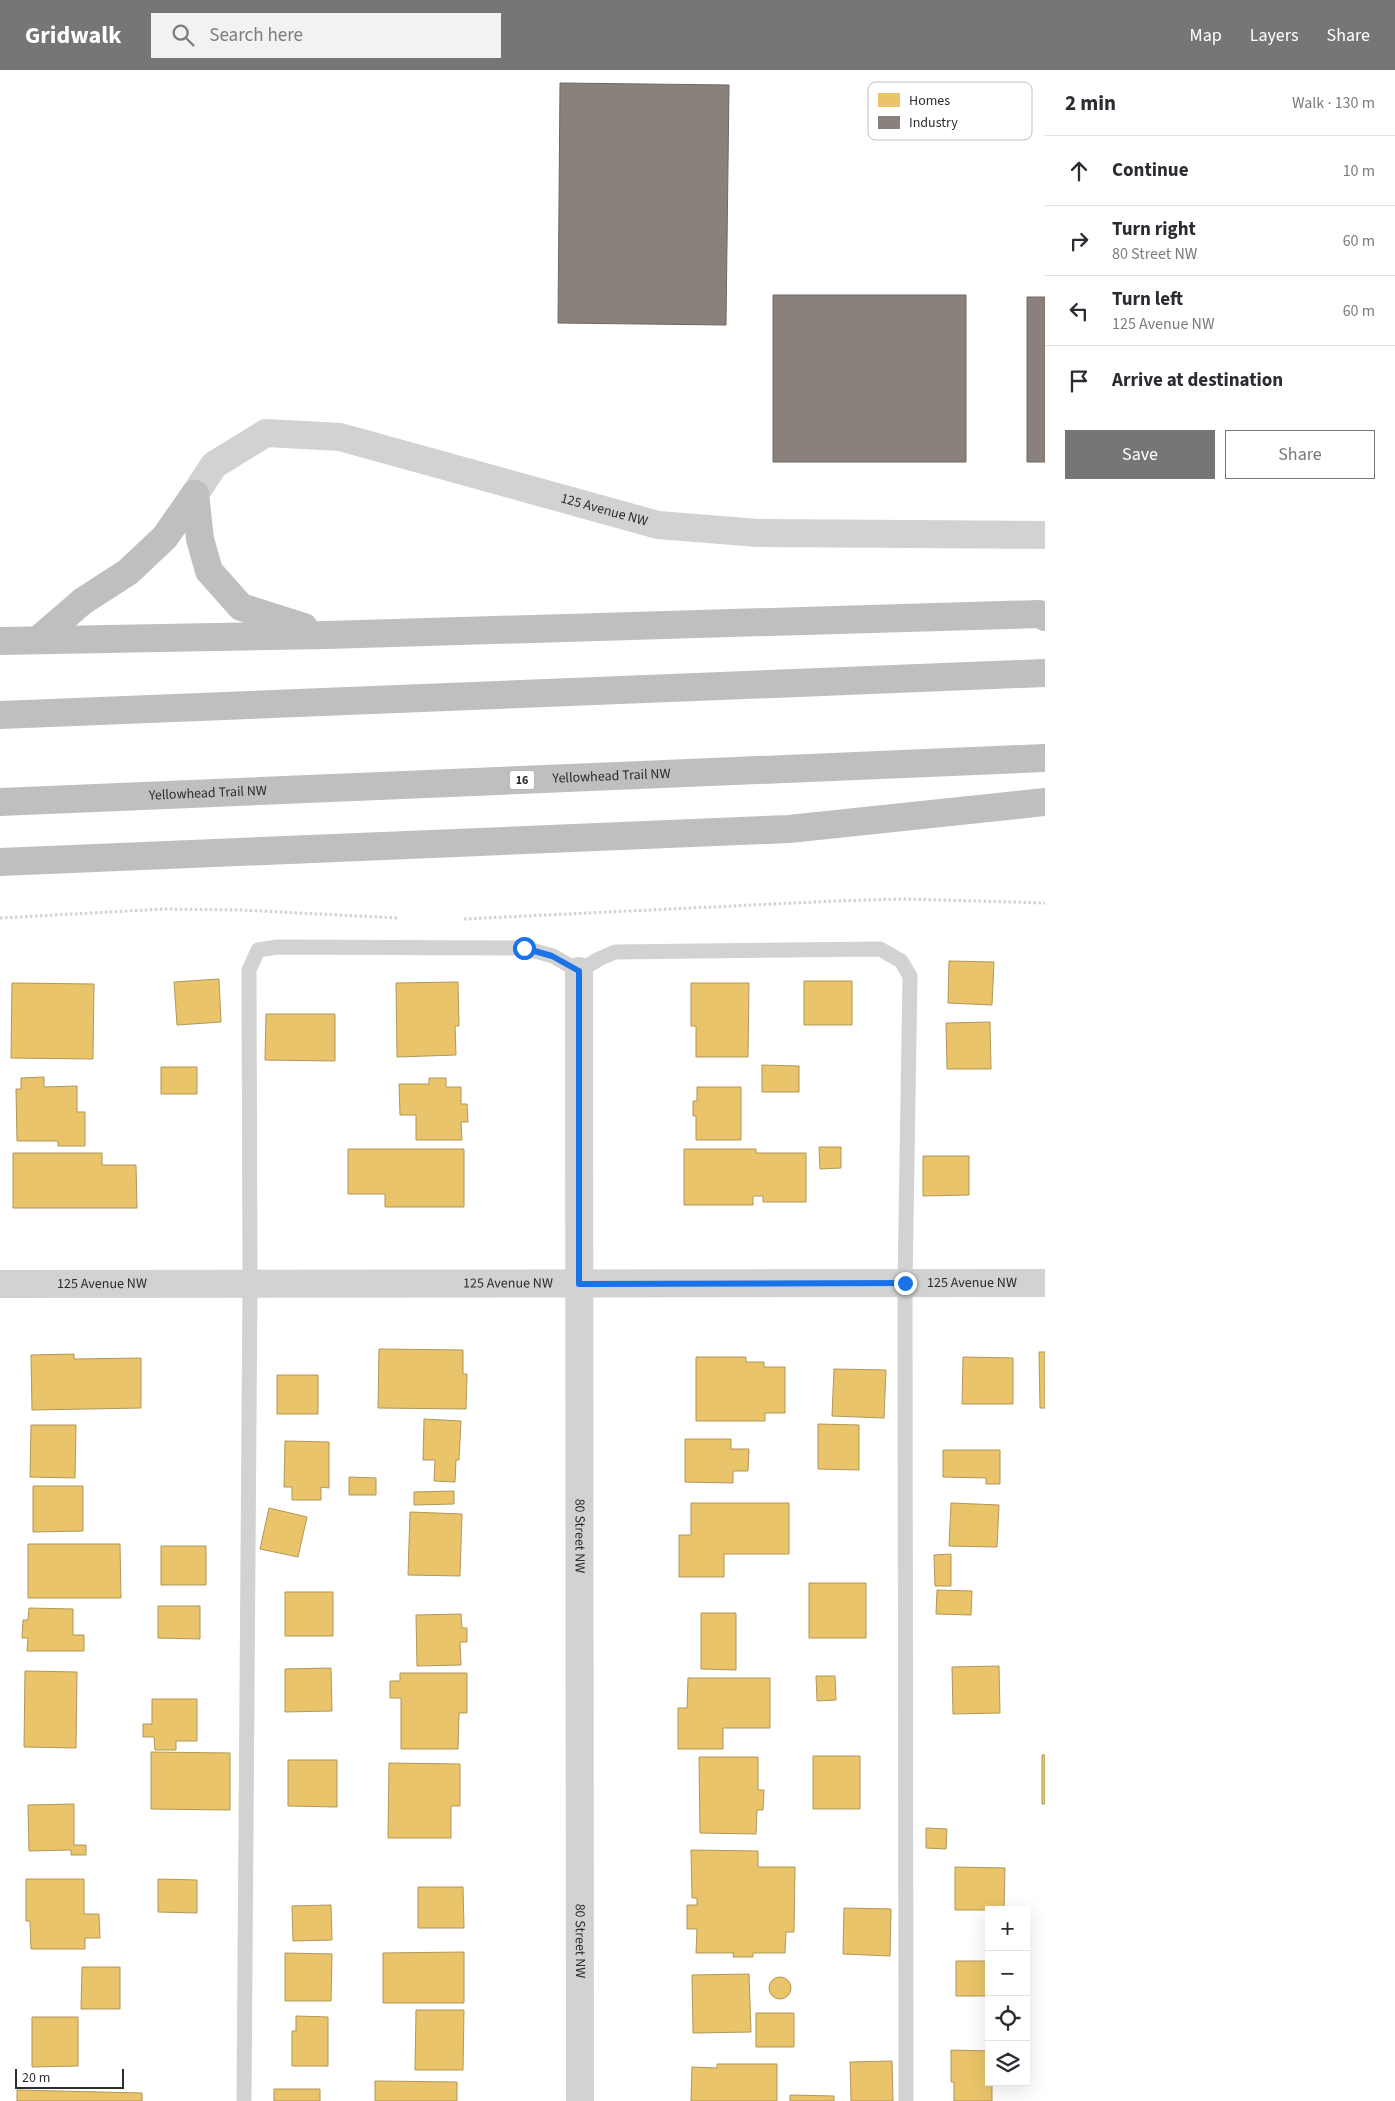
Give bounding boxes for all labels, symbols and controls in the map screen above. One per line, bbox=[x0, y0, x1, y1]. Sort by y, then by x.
search box bbox=[151, 13, 501, 58]
text: Gridwalk bbox=[25, 18, 121, 53]
icon: search bbox=[169, 21, 197, 49]
text: Search here bbox=[209, 22, 303, 49]
text: Map bbox=[1190, 23, 1222, 48]
text: Layers bbox=[1250, 23, 1299, 48]
text: Share bbox=[1327, 23, 1370, 48]
legend bbox=[868, 82, 1032, 140]
text: 2 min bbox=[1065, 88, 1116, 118]
text: Homes bbox=[909, 91, 950, 111]
text: Walk · 130 m bbox=[1292, 92, 1375, 114]
text: Industry bbox=[909, 113, 958, 133]
icon: ahead bbox=[1065, 157, 1093, 185]
text: Continue bbox=[1112, 157, 1189, 184]
text: 10 m bbox=[1343, 160, 1375, 182]
text: Turn right bbox=[1112, 216, 1196, 243]
icon: right bbox=[1065, 227, 1093, 255]
text: 60 m bbox=[1343, 230, 1375, 252]
text: 80 Street NW bbox=[1112, 243, 1197, 265]
text: Turn left bbox=[1112, 286, 1183, 313]
icon: left bbox=[1065, 297, 1093, 325]
text: 60 m bbox=[1343, 300, 1375, 322]
text: 125 Avenue NW bbox=[1112, 313, 1215, 335]
icon: arrive bbox=[1065, 367, 1093, 395]
text: Arrive at destination bbox=[1112, 367, 1283, 394]
button: Save bbox=[1065, 430, 1215, 479]
button: Share bbox=[1225, 430, 1375, 479]
street label: 125 Avenue NW bbox=[558, 489, 650, 532]
street label: Yellowhead Trail NW bbox=[551, 764, 671, 789]
road number: 16 bbox=[510, 770, 534, 790]
street label: Yellowhead Trail NW bbox=[147, 781, 267, 806]
route start bbox=[513, 937, 536, 960]
route end bbox=[894, 1272, 917, 1295]
street label: 125 Avenue NW bbox=[463, 1273, 553, 1294]
street label: 125 Avenue NW bbox=[927, 1273, 1017, 1293]
street label: 125 Avenue NW bbox=[57, 1274, 147, 1294]
street label: 80 Street NW bbox=[569, 1499, 590, 1573]
street label: 80 Street NW bbox=[570, 1904, 590, 1978]
map controls bbox=[985, 1906, 1030, 2086]
button: + bbox=[985, 1906, 1030, 1951]
button: − bbox=[985, 1951, 1030, 1996]
button: locate bbox=[985, 1996, 1030, 2041]
button: layers bbox=[985, 2041, 1030, 2086]
scale bar bbox=[15, 2066, 124, 2089]
text: 20 m bbox=[22, 2068, 50, 2088]

